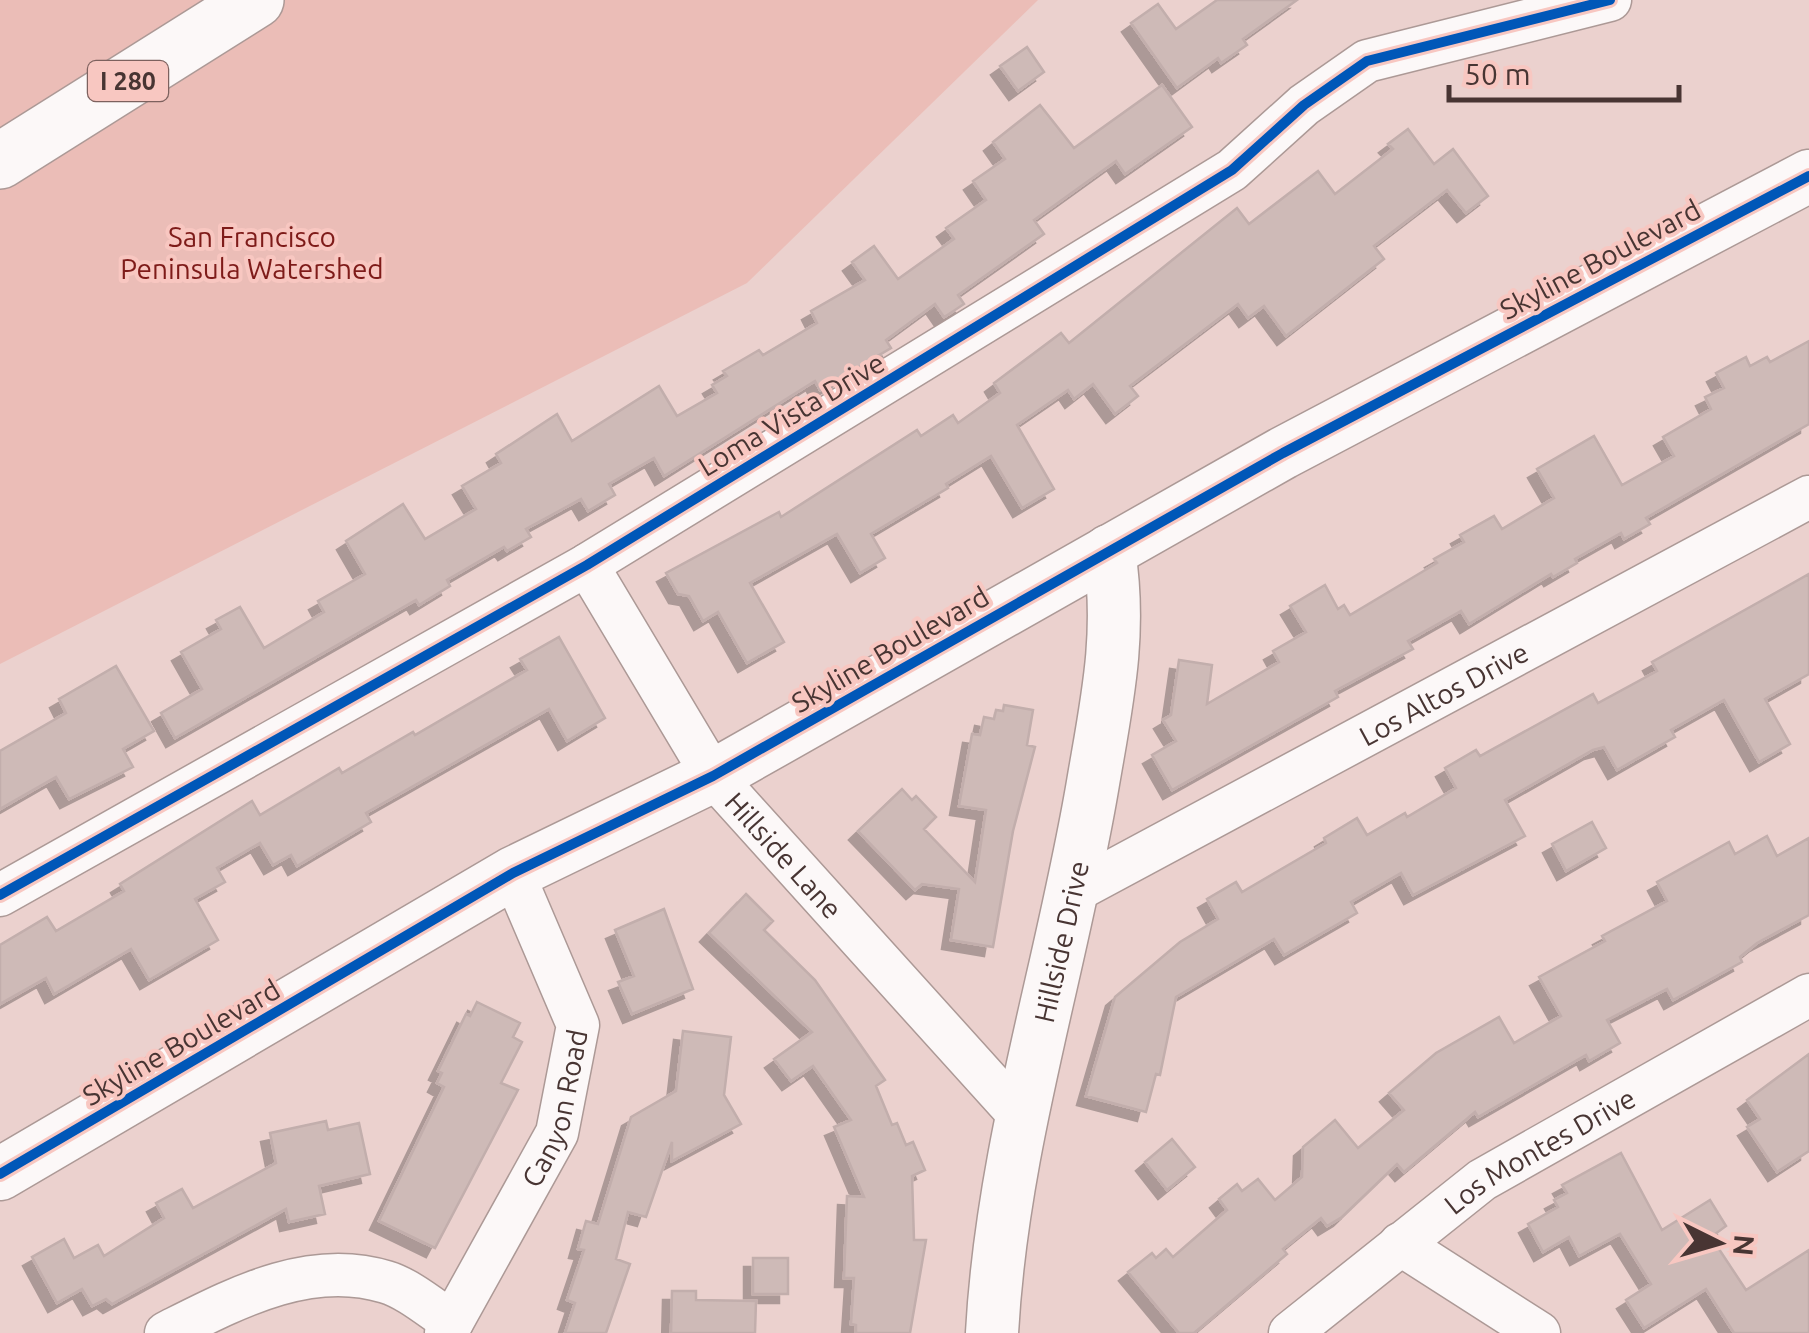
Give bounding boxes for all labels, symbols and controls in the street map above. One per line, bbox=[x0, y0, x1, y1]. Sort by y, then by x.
scale bar bbox=[1449, 40, 1679, 102]
text: 50 m bbox=[1464, 57, 1531, 91]
road number: I 280 bbox=[88, 61, 168, 101]
street label: Skyline Boulevard bbox=[1495, 193, 1705, 325]
park label: San Francisco Peninsula Watershed bbox=[120, 221, 384, 284]
street label: Loma Vista Drive bbox=[693, 346, 889, 482]
street label: Skyline Boulevard bbox=[786, 580, 994, 718]
street label: Los Altos Drive bbox=[1354, 635, 1533, 751]
street label: Hillside Lane bbox=[720, 786, 849, 924]
street label: Hillside Drive bbox=[1027, 858, 1093, 1025]
street label: Skyline Boulevard bbox=[77, 973, 285, 1111]
street label: Canyon Road bbox=[515, 1027, 592, 1192]
street label: Los Montes Drive bbox=[1438, 1081, 1640, 1220]
north arrow bbox=[1669, 1193, 1769, 1293]
text: N bbox=[1728, 1233, 1761, 1257]

